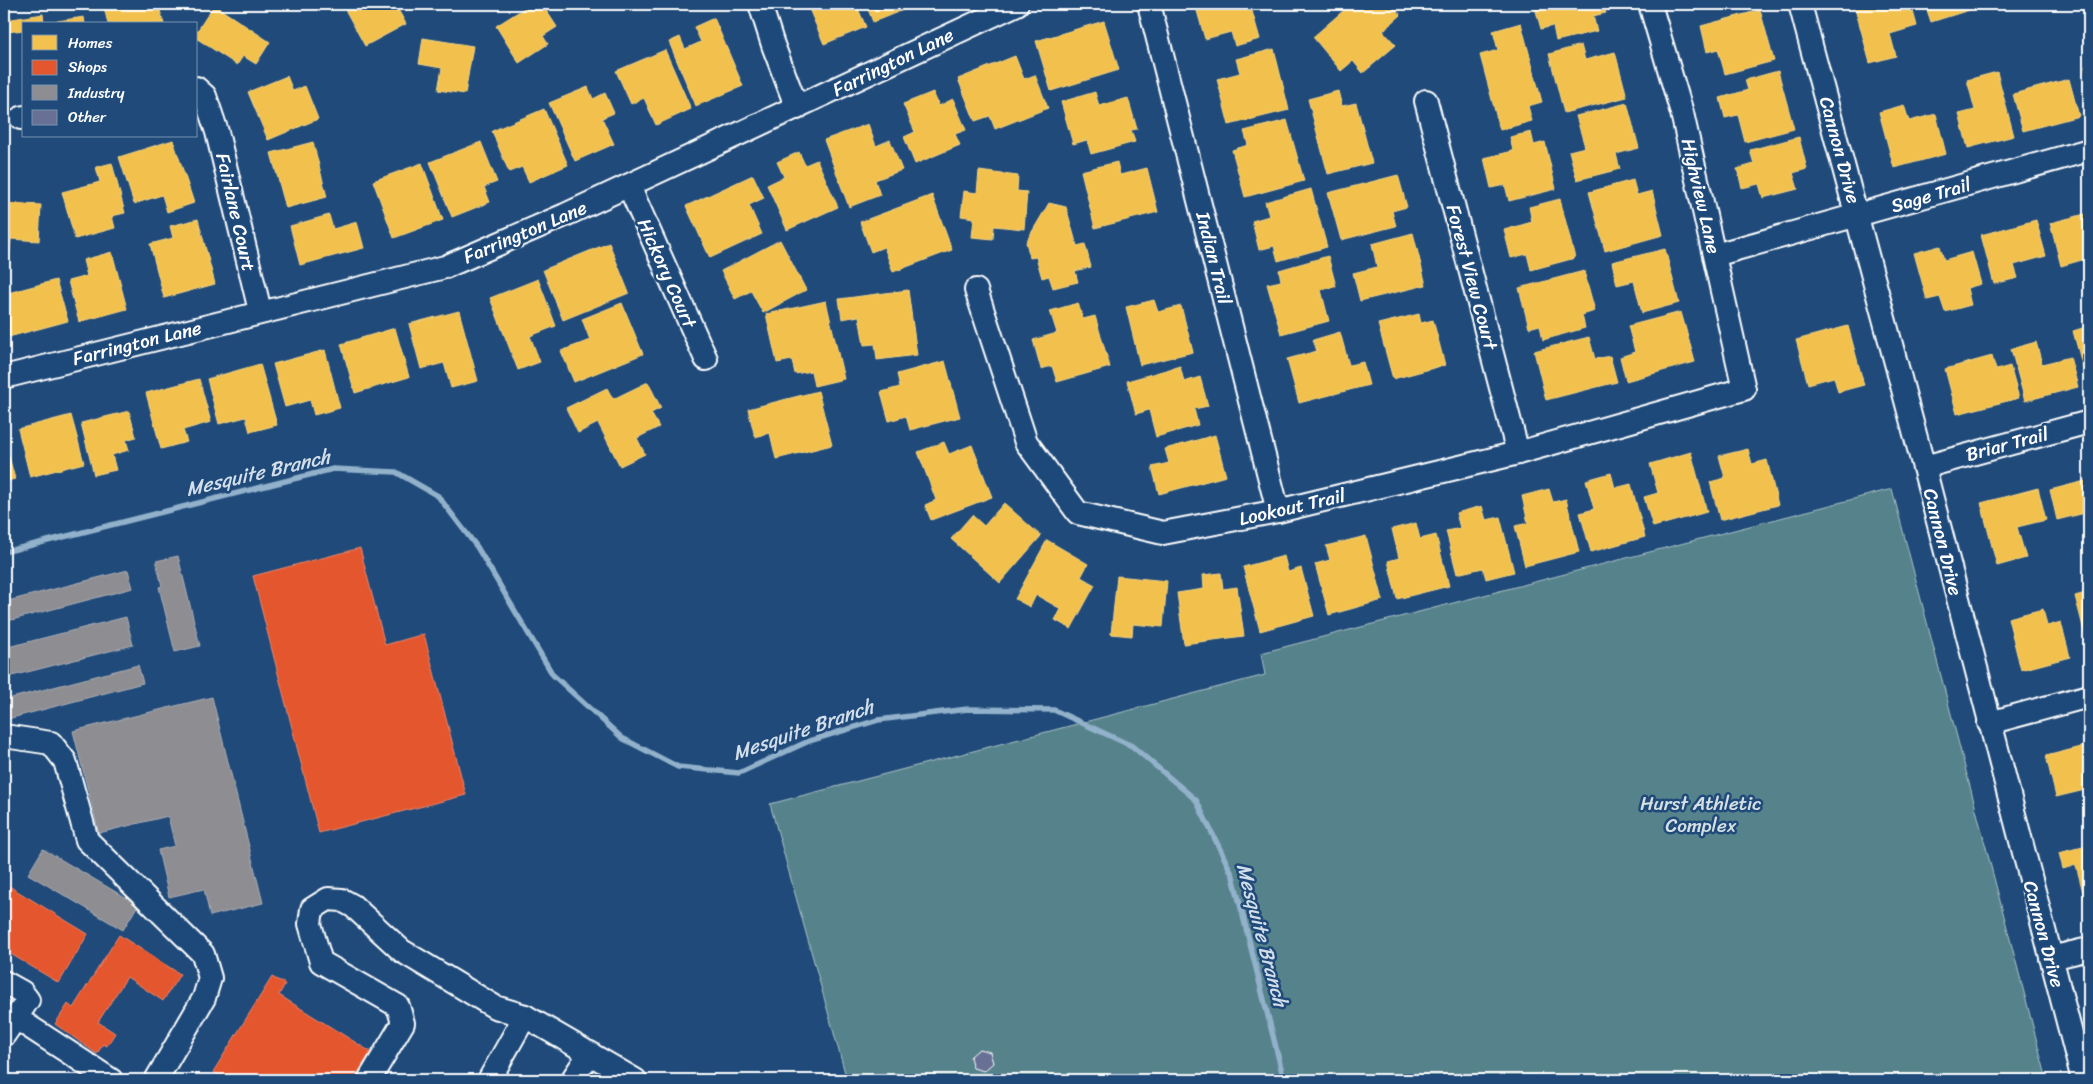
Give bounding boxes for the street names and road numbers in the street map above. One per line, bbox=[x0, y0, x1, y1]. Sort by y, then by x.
street label: Farrington Lane bbox=[826, 18, 960, 106]
street label: Cannon Drive bbox=[1810, 93, 1870, 208]
street label: Highview Lane bbox=[1672, 135, 1730, 257]
street label: Fairlane Court bbox=[206, 149, 266, 275]
street label: Sage Trail bbox=[1887, 168, 1976, 222]
street label: Farrington Lane bbox=[458, 191, 592, 273]
street label: Forest View Court bbox=[1437, 201, 1508, 355]
street label: Indian Trail bbox=[1186, 207, 1242, 308]
street label: Hickory Court bbox=[628, 213, 706, 335]
street label: Farrington Lane bbox=[69, 311, 205, 375]
street label: Briar Trail bbox=[1962, 417, 2053, 471]
street label: Lookout Trail bbox=[1235, 479, 1349, 535]
street label: Cannon Drive bbox=[1914, 485, 1972, 599]
street label: Cannon Drive bbox=[2014, 877, 2074, 992]

